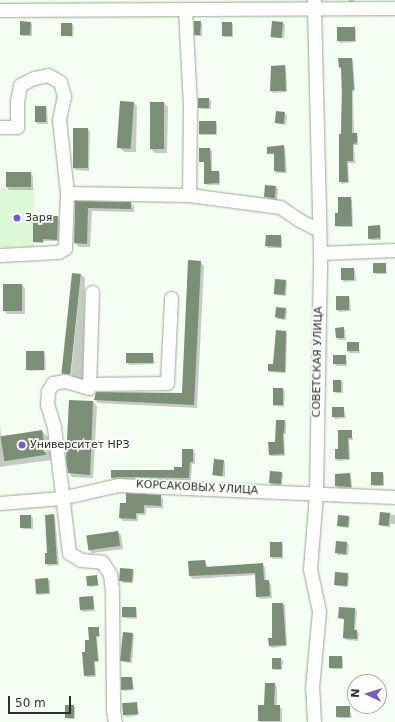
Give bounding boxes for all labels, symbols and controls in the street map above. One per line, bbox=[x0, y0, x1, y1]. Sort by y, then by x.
place label: Заря bbox=[25, 211, 52, 225]
marker: Заря bbox=[12, 213, 22, 223]
street label: СОВЕТСКАЯ УЛИЦА bbox=[310, 306, 326, 418]
place label: Университет НРЗ bbox=[30, 438, 130, 452]
marker: Университет НРЗ bbox=[17, 440, 27, 450]
street label: КОРСАКОВЫХ УЛИЦА bbox=[136, 478, 258, 498]
north arrow bbox=[347, 674, 387, 714]
scale bar bbox=[10, 688, 73, 714]
text: N bbox=[349, 688, 362, 698]
text: 50 m bbox=[15, 696, 46, 710]

